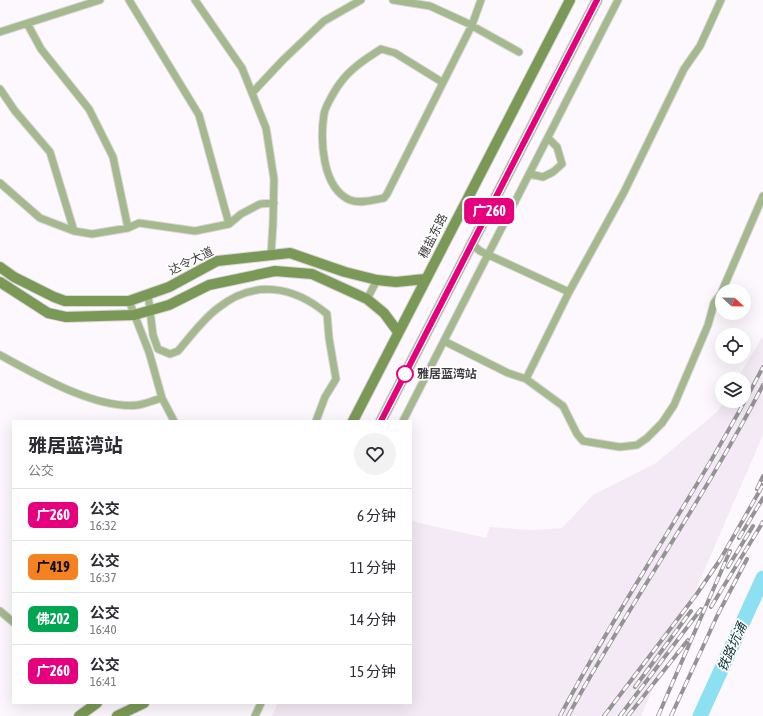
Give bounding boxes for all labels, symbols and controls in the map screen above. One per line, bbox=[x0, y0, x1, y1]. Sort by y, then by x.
line badge: 广260 bbox=[461, 198, 517, 224]
text: 广260 bbox=[472, 203, 506, 219]
street label: 穗盐东路 bbox=[416, 211, 450, 261]
street label: 达令大道 bbox=[166, 244, 216, 278]
north arrow bbox=[715, 284, 751, 320]
map controls bbox=[715, 284, 751, 408]
button: locate bbox=[715, 328, 751, 364]
marker: 雅居蓝湾站 bbox=[396, 365, 414, 383]
place label: 雅居蓝湾站 bbox=[417, 367, 477, 381]
button: layers bbox=[715, 372, 751, 408]
button: heart bbox=[354, 433, 396, 475]
text: 雅居蓝湾站 bbox=[28, 434, 123, 456]
text: 公交 bbox=[28, 463, 54, 478]
text: 公交 bbox=[90, 500, 120, 517]
text: 广260 bbox=[36, 507, 70, 523]
text: 6 分钟 bbox=[357, 507, 396, 524]
text: 16:32 bbox=[90, 518, 117, 533]
text: 公交 bbox=[90, 552, 120, 569]
text: 广419 bbox=[36, 559, 70, 575]
text: 11 分钟 bbox=[350, 559, 396, 576]
text: 16:37 bbox=[90, 570, 117, 585]
text: 公交 bbox=[90, 604, 120, 621]
text: 佛202 bbox=[36, 611, 70, 627]
text: 14 分钟 bbox=[350, 611, 396, 628]
water label: 铁路坑涌 bbox=[715, 618, 750, 674]
text: 16:40 bbox=[90, 622, 117, 637]
text: 公交 bbox=[90, 656, 120, 673]
text: 广260 bbox=[36, 663, 70, 679]
text: 15 分钟 bbox=[350, 663, 396, 680]
text: 16:41 bbox=[90, 674, 117, 689]

